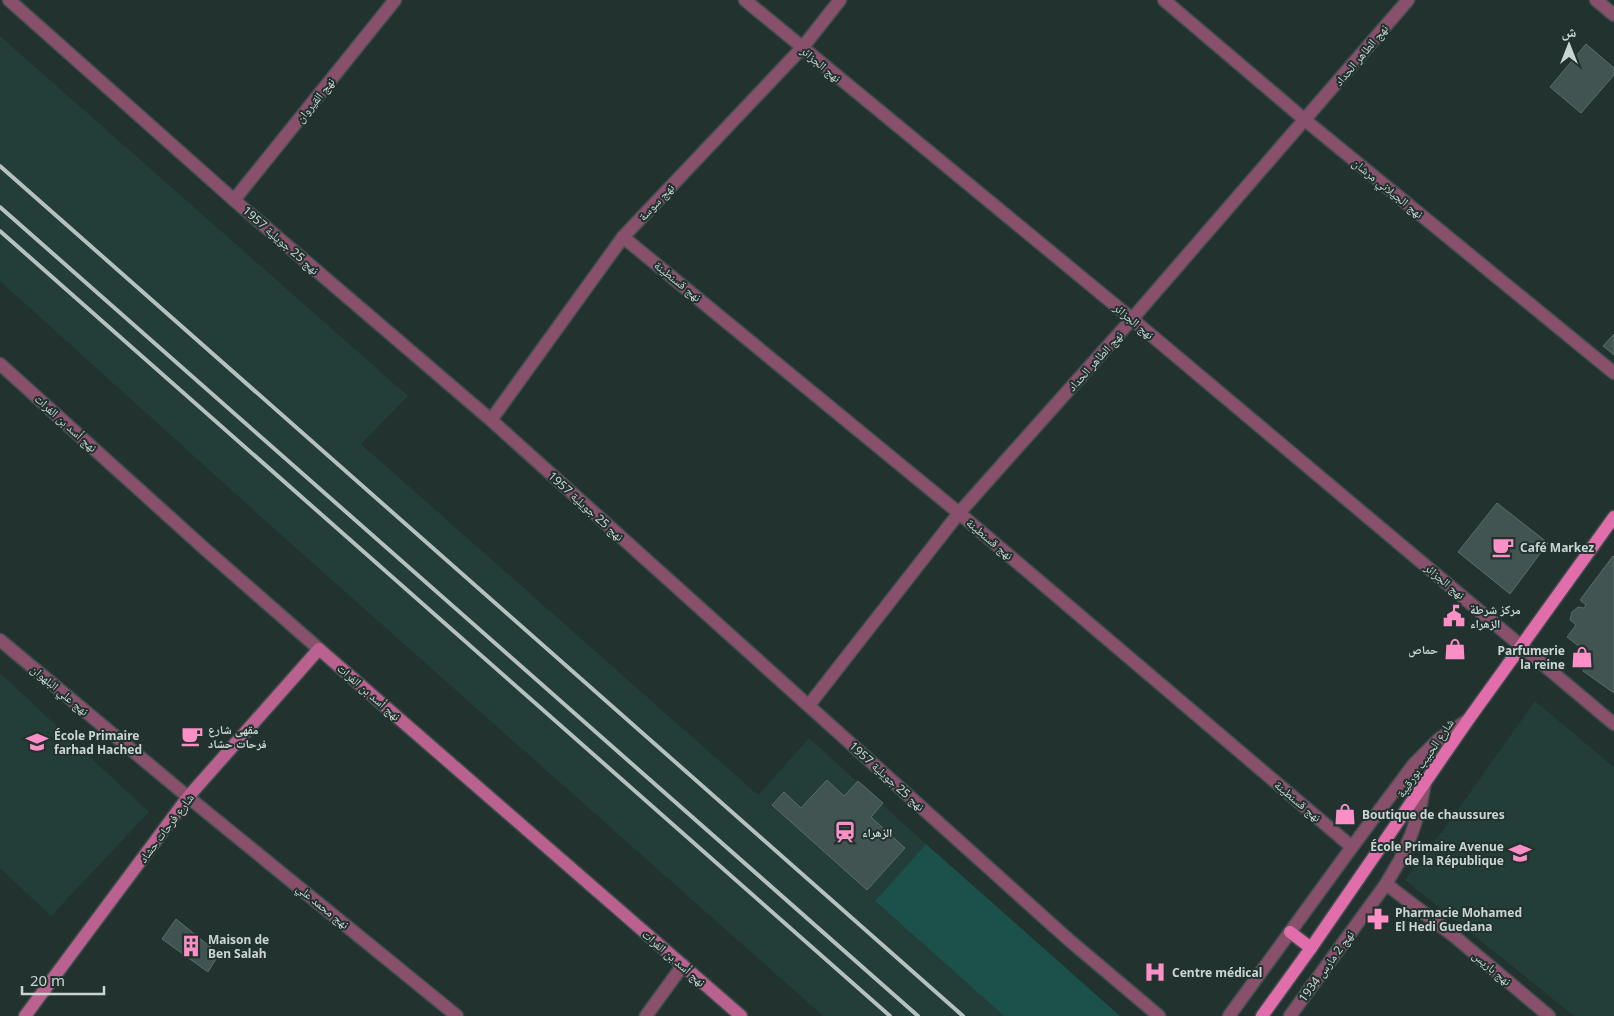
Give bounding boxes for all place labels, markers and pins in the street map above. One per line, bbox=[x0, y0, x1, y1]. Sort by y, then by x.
cafe icon: Café Markez bbox=[1490, 534, 1516, 560]
place label: Café Markez bbox=[1520, 539, 1594, 556]
place label: مركز شرطة الزهراء bbox=[1470, 601, 1521, 632]
public building icon: مركز شرطة الزهراء bbox=[1441, 603, 1467, 629]
shop icon: حماص bbox=[1442, 636, 1468, 662]
place label: حماص bbox=[1408, 641, 1438, 658]
place label: Parfumerie la reine bbox=[1498, 642, 1565, 673]
shop icon: Parfumerie la reine bbox=[1569, 644, 1595, 670]
place label: مقهى شارع فرحات حشاد bbox=[208, 721, 267, 752]
cafe icon: مقهى شارع فرحات حشاد bbox=[179, 723, 205, 749]
place label: École Primaire farhad Hached bbox=[54, 727, 142, 758]
school or university icon: École Primaire farhad Hached bbox=[24, 729, 50, 755]
shop icon: Boutique de chaussures bbox=[1332, 801, 1358, 827]
place label: Boutique de chaussures bbox=[1362, 806, 1505, 823]
station icon: الزهراء bbox=[832, 819, 858, 845]
place label: الزهراء bbox=[862, 824, 893, 841]
place label: École Primaire Avenue de la République bbox=[1370, 838, 1504, 869]
school or university icon: École Primaire Avenue de la République bbox=[1507, 840, 1533, 866]
place label: Pharmacie Mohamed El Hedi Guedana bbox=[1395, 904, 1522, 935]
pharmacy icon: Pharmacie Mohamed El Hedi Guedana bbox=[1365, 906, 1391, 932]
place label: Maison de Ben Salah bbox=[208, 931, 269, 962]
building icon: Maison de Ben Salah bbox=[178, 933, 204, 959]
hospital icon: Centre médical bbox=[1142, 959, 1168, 985]
place label: Centre médical bbox=[1172, 964, 1262, 981]

